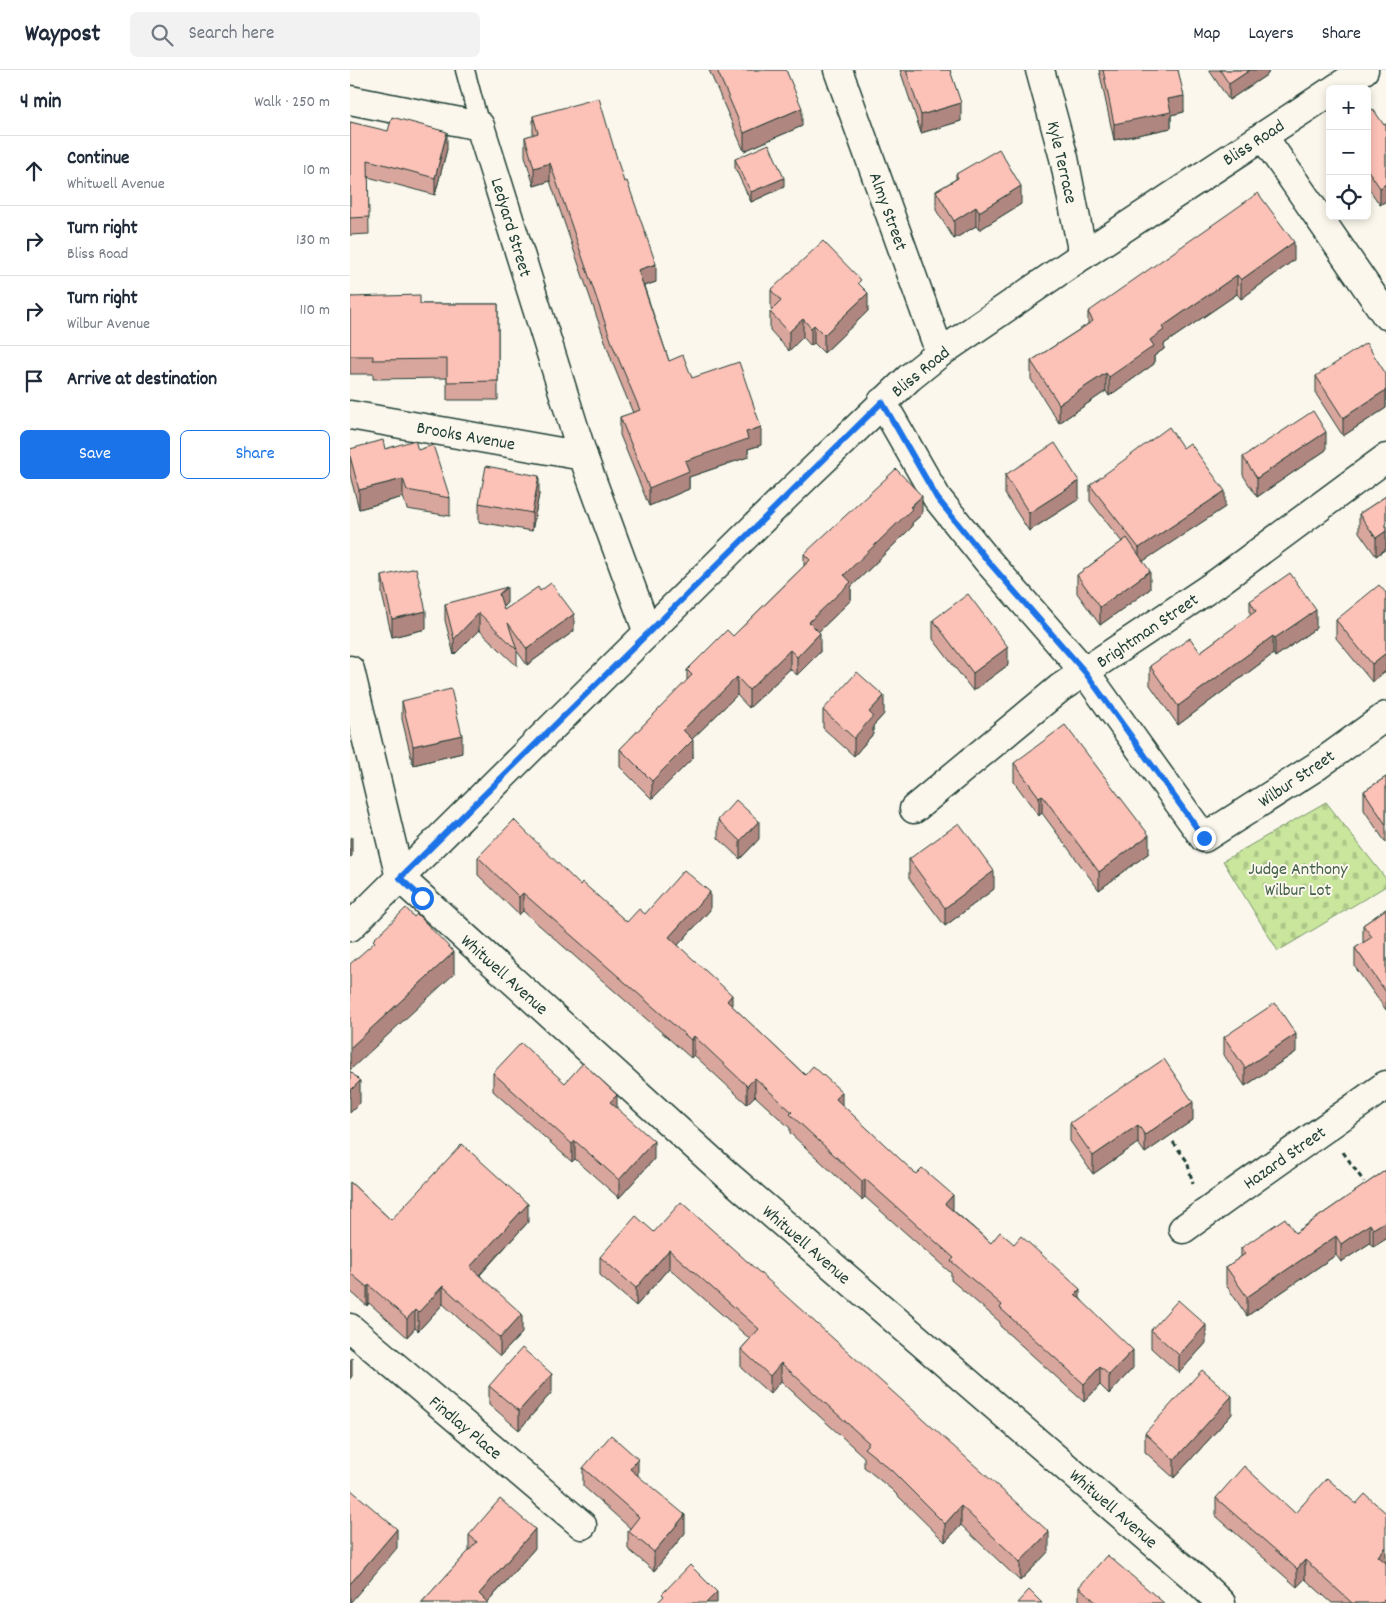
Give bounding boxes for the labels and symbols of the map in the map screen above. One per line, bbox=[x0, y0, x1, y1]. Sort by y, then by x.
street label: Bliss Road bbox=[1219, 115, 1290, 173]
street label: Kyle Terrace bbox=[1039, 119, 1082, 206]
street label: Almy Street bbox=[861, 169, 912, 255]
street label: Ledyard Street bbox=[483, 175, 537, 281]
street label: Bliss Road bbox=[887, 341, 956, 404]
street label: Brooks Avenue bbox=[414, 417, 517, 458]
street label: Brightman Street bbox=[1092, 588, 1205, 676]
street label: Wilbur Street bbox=[1254, 745, 1341, 815]
route end bbox=[1193, 827, 1216, 850]
park label: Judge Anthony Wilbur Lot bbox=[1248, 858, 1348, 904]
route start bbox=[411, 887, 434, 910]
street label: Whitwell Avenue bbox=[454, 930, 553, 1022]
street label: Hazard Street bbox=[1239, 1121, 1332, 1197]
street label: Whitwell Avenue bbox=[756, 1200, 855, 1291]
street label: Findlay Place bbox=[423, 1391, 506, 1467]
street label: Whitwell Avenue bbox=[1063, 1464, 1162, 1555]

